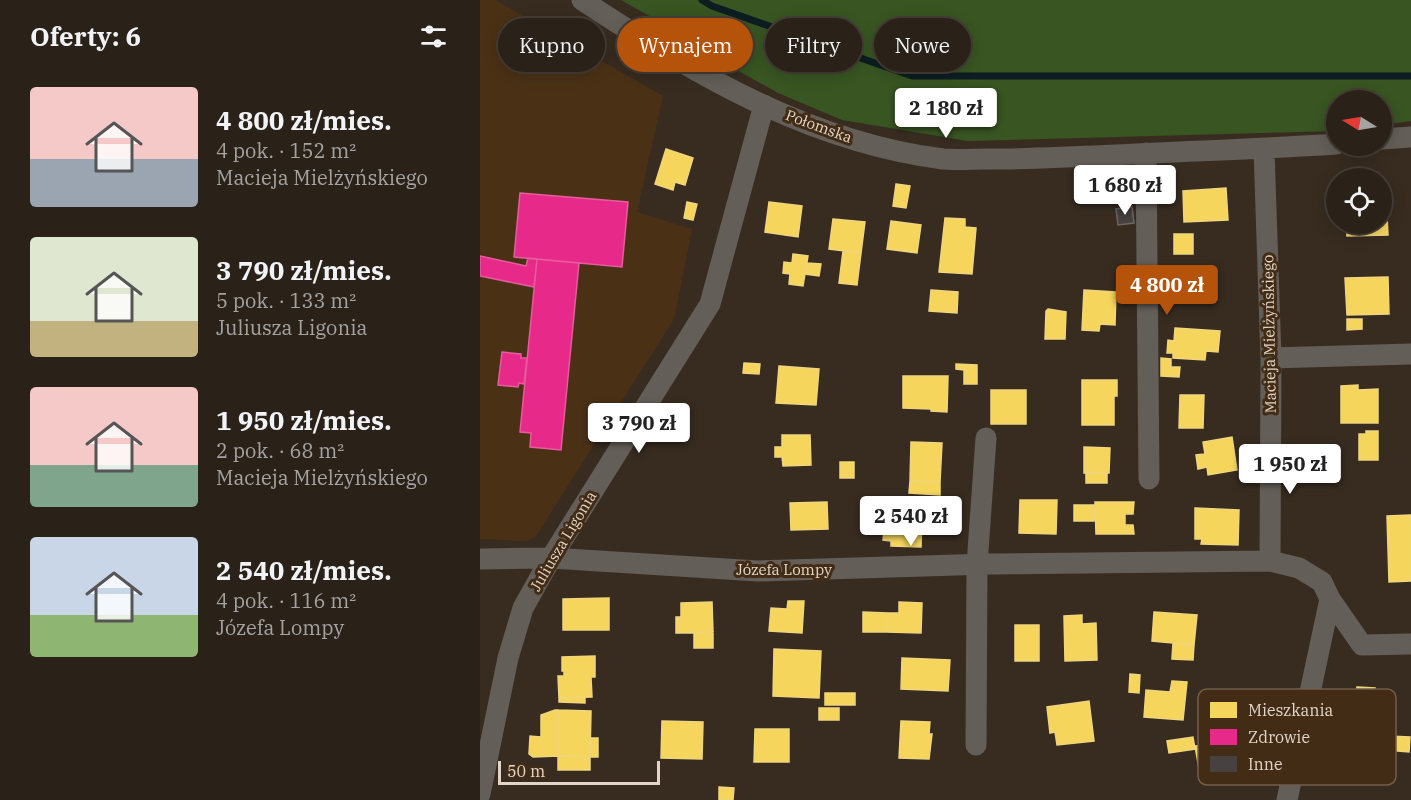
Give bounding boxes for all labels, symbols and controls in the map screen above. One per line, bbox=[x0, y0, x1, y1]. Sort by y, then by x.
chip: Kupno bbox=[498, 18, 605, 72]
chip: Wynajem bbox=[617, 18, 753, 72]
chip: Filtry bbox=[765, 18, 862, 72]
chip: Nowe bbox=[874, 18, 971, 72]
text: Oferty: 6 bbox=[30, 19, 141, 53]
icon: filters bbox=[417, 20, 450, 53]
pin: 2 180 zł bbox=[884, 88, 1008, 139]
north arrow bbox=[1326, 90, 1392, 156]
map controls bbox=[1326, 90, 1392, 234]
text: 2 180 zł bbox=[909, 94, 983, 121]
text: 4 800 zł/mies. bbox=[216, 103, 392, 137]
street label: Połomska bbox=[783, 105, 855, 147]
icon: home bbox=[78, 111, 150, 183]
text: 4 pok. · 152 m² bbox=[216, 137, 356, 164]
text: Macieja Mielżyńskiego bbox=[216, 164, 428, 191]
pin: 1 680 zł bbox=[1063, 165, 1187, 216]
button: locate bbox=[1326, 168, 1392, 234]
text: 1 680 zł bbox=[1088, 171, 1162, 198]
text: 3 790 zł/mies. bbox=[216, 253, 392, 287]
street label: Macieja Mielżyńskiego bbox=[1258, 254, 1280, 414]
icon: home bbox=[78, 261, 150, 333]
pin: 4 800 zł bbox=[1105, 265, 1229, 316]
text: 4 800 zł bbox=[1130, 271, 1204, 298]
text: 5 pok. · 133 m² bbox=[216, 287, 356, 314]
text: Juliusza Ligonia bbox=[216, 314, 367, 341]
text: 1 950 zł/mies. bbox=[216, 403, 392, 437]
pin: 3 790 zł bbox=[577, 403, 701, 454]
text: 3 790 zł bbox=[602, 409, 676, 436]
icon: home bbox=[78, 411, 150, 483]
text: 2 pok. · 68 m² bbox=[216, 437, 344, 464]
pin: 1 950 zł bbox=[1228, 444, 1352, 495]
text: 1 950 zł bbox=[1253, 450, 1327, 477]
text: Macieja Mielżyńskiego bbox=[216, 464, 428, 491]
street label: Juliusza Ligonia bbox=[526, 487, 600, 595]
pin: 2 540 zł bbox=[849, 496, 973, 547]
text: 2 540 zł bbox=[874, 502, 948, 529]
text: 2 540 zł/mies. bbox=[216, 553, 392, 587]
street label: Józefa Lompy bbox=[736, 560, 832, 579]
icon: home bbox=[78, 561, 150, 633]
text: 4 pok. · 116 m² bbox=[216, 587, 356, 614]
text: Józefa Lompy bbox=[216, 614, 344, 641]
legend bbox=[1198, 689, 1396, 785]
text: Mieszkania bbox=[1248, 700, 1334, 720]
text: Zdrowie bbox=[1248, 727, 1310, 747]
text: Inne bbox=[1248, 754, 1283, 774]
scale bar bbox=[498, 758, 660, 786]
text: 50 m bbox=[507, 761, 545, 781]

